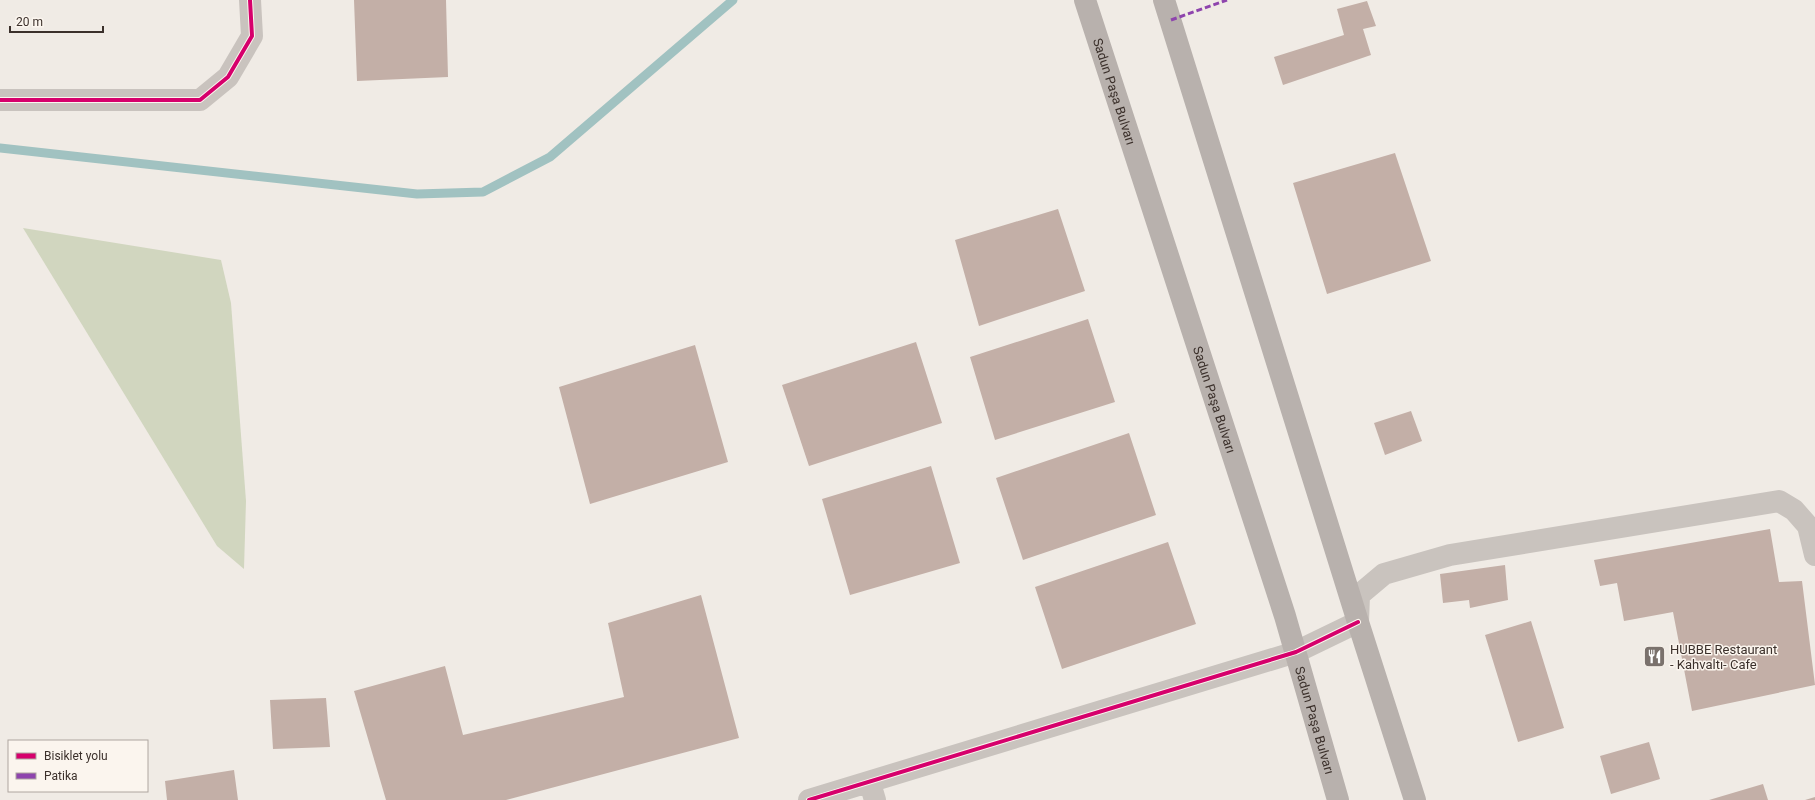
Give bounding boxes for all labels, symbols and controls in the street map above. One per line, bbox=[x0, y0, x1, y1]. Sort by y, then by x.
scale bar bbox=[10, 8, 103, 34]
text: 20 m bbox=[16, 15, 43, 29]
street label: Sadun Paşa Bulvarı bbox=[1090, 36, 1139, 147]
street label: Sadun Paşa Bulvarı bbox=[1190, 344, 1239, 455]
place label: HUBBE Restaurant - Kahvaltı- Cafe bbox=[1670, 642, 1777, 672]
restaurant icon: HUBBE Restaurant - Kahvaltı- Cafe bbox=[1642, 643, 1668, 669]
street label: Sadun Paşa Bulvarı bbox=[1292, 665, 1338, 776]
legend bbox=[8, 740, 148, 792]
text: Bisiklet yolu bbox=[44, 749, 108, 763]
text: Patika bbox=[44, 769, 78, 783]

